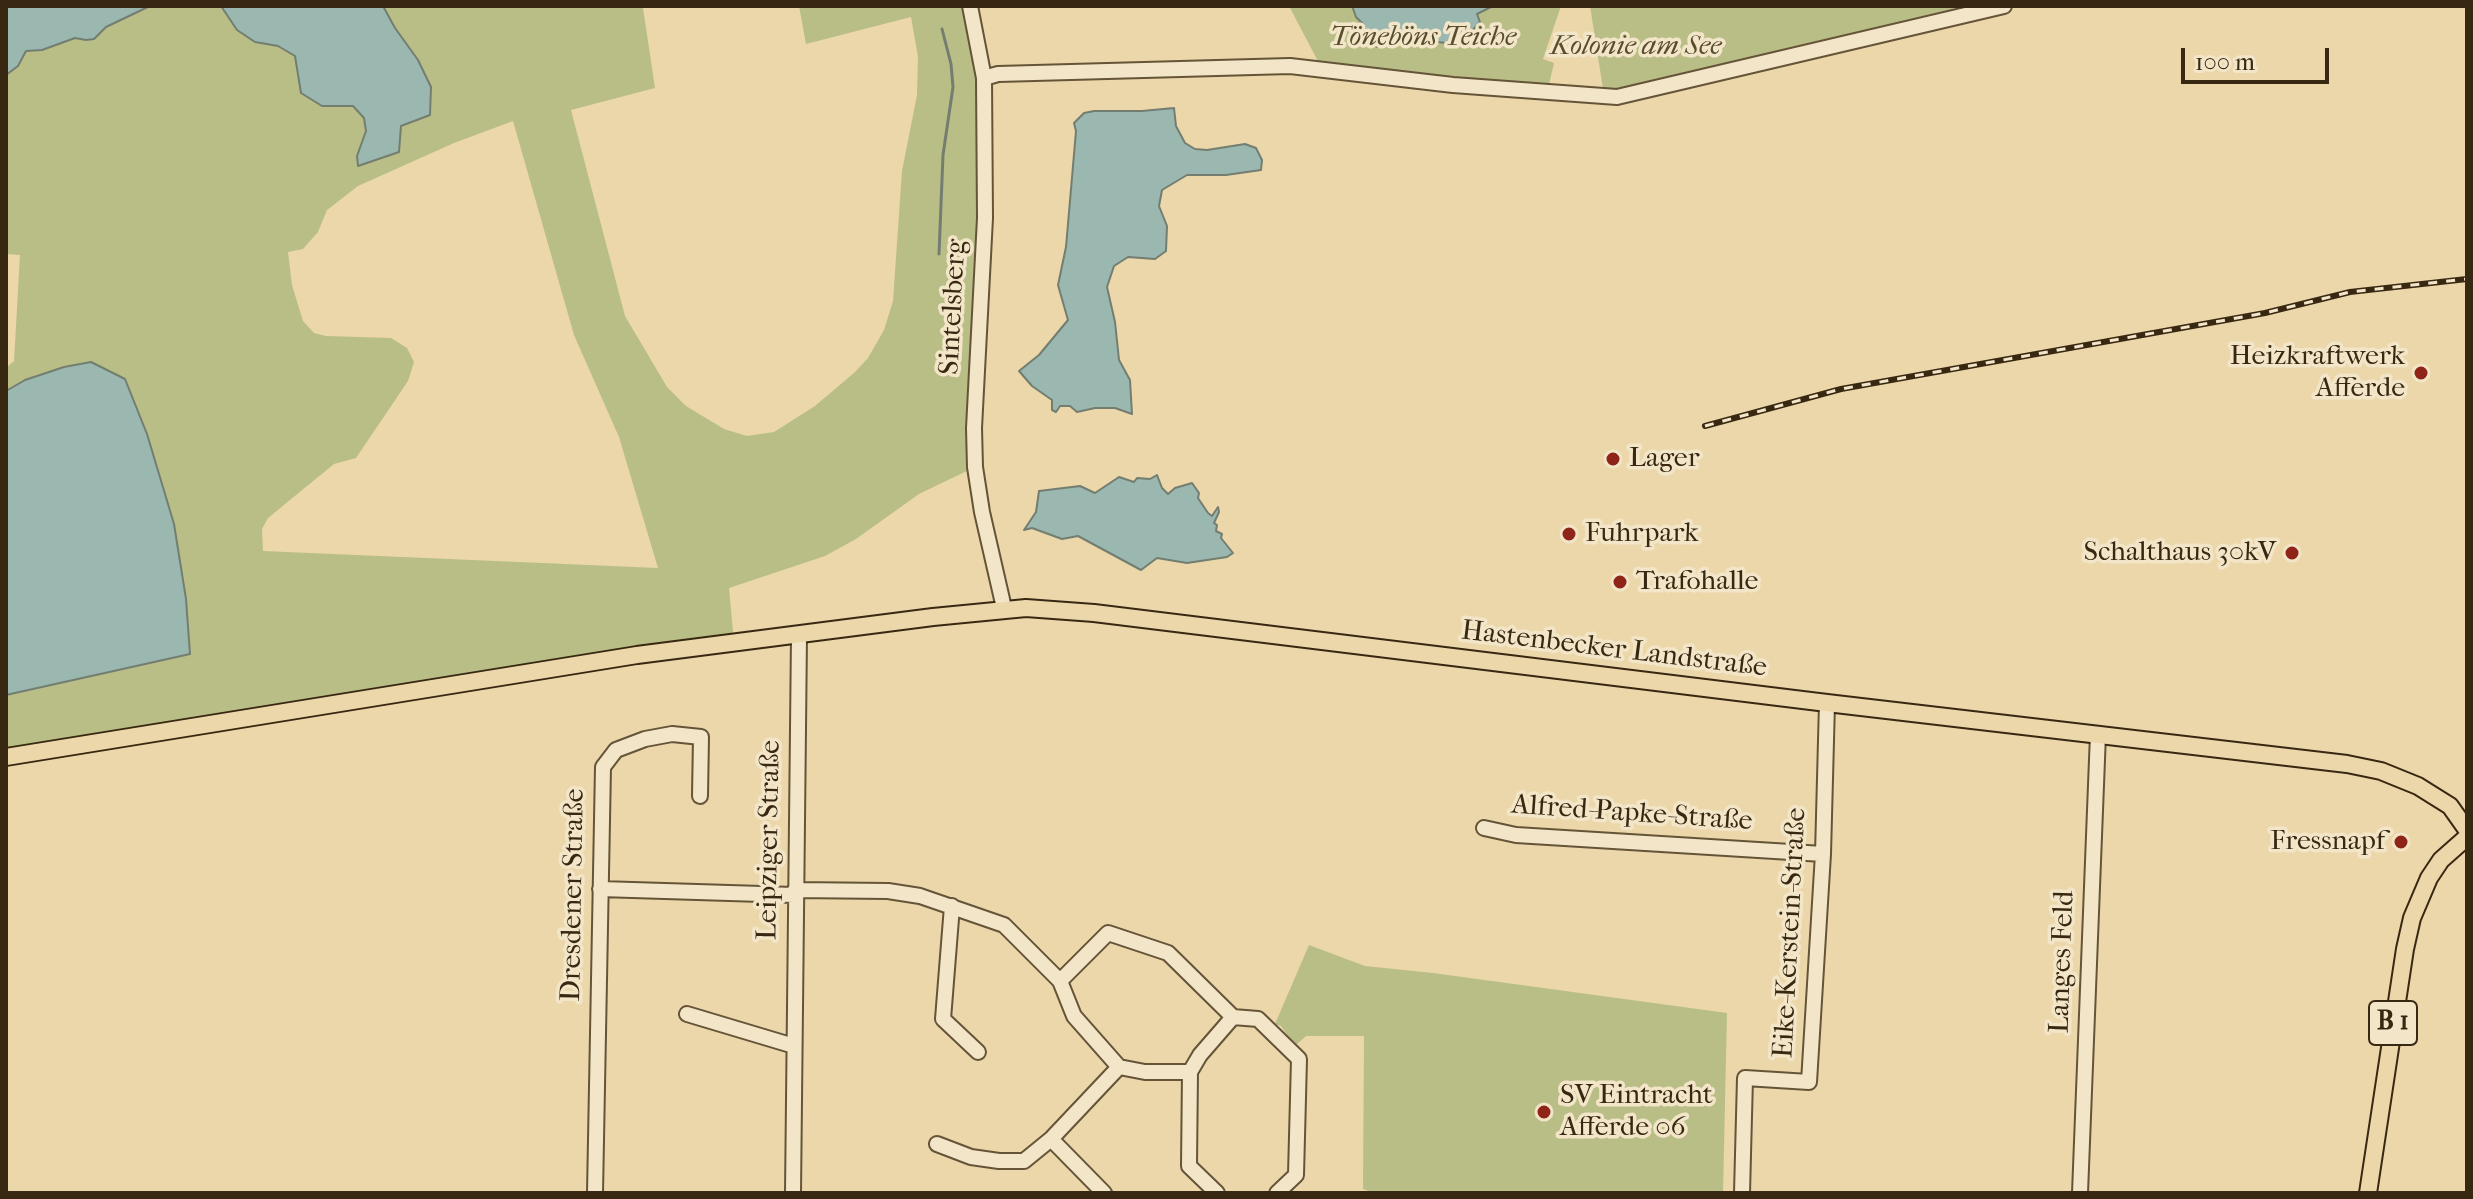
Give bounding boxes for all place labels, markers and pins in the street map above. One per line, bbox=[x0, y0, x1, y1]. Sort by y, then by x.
place label: Heizkraftwerk Afferde bbox=[2230, 340, 2405, 406]
marker: Heizkraftwerk Afferde bbox=[2412, 364, 2430, 382]
place label: Lager bbox=[1629, 442, 1700, 476]
marker: Lager bbox=[1604, 450, 1622, 468]
place label: Fuhrpark bbox=[1585, 517, 1698, 551]
marker: Fuhrpark bbox=[1560, 525, 1578, 543]
place label: Schalthaus 30kV bbox=[2083, 536, 2276, 570]
marker: Schalthaus 30kV bbox=[2283, 544, 2301, 562]
place label: Trafohalle bbox=[1636, 565, 1758, 599]
marker: Trafohalle bbox=[1611, 573, 1629, 591]
place label: Fressnapf bbox=[2270, 825, 2385, 859]
marker: Fressnapf bbox=[2392, 833, 2410, 851]
place label: SV Eintracht Afferde 06 bbox=[1560, 1079, 1713, 1145]
marker: SV Eintracht Afferde 06 bbox=[1535, 1103, 1553, 1121]

